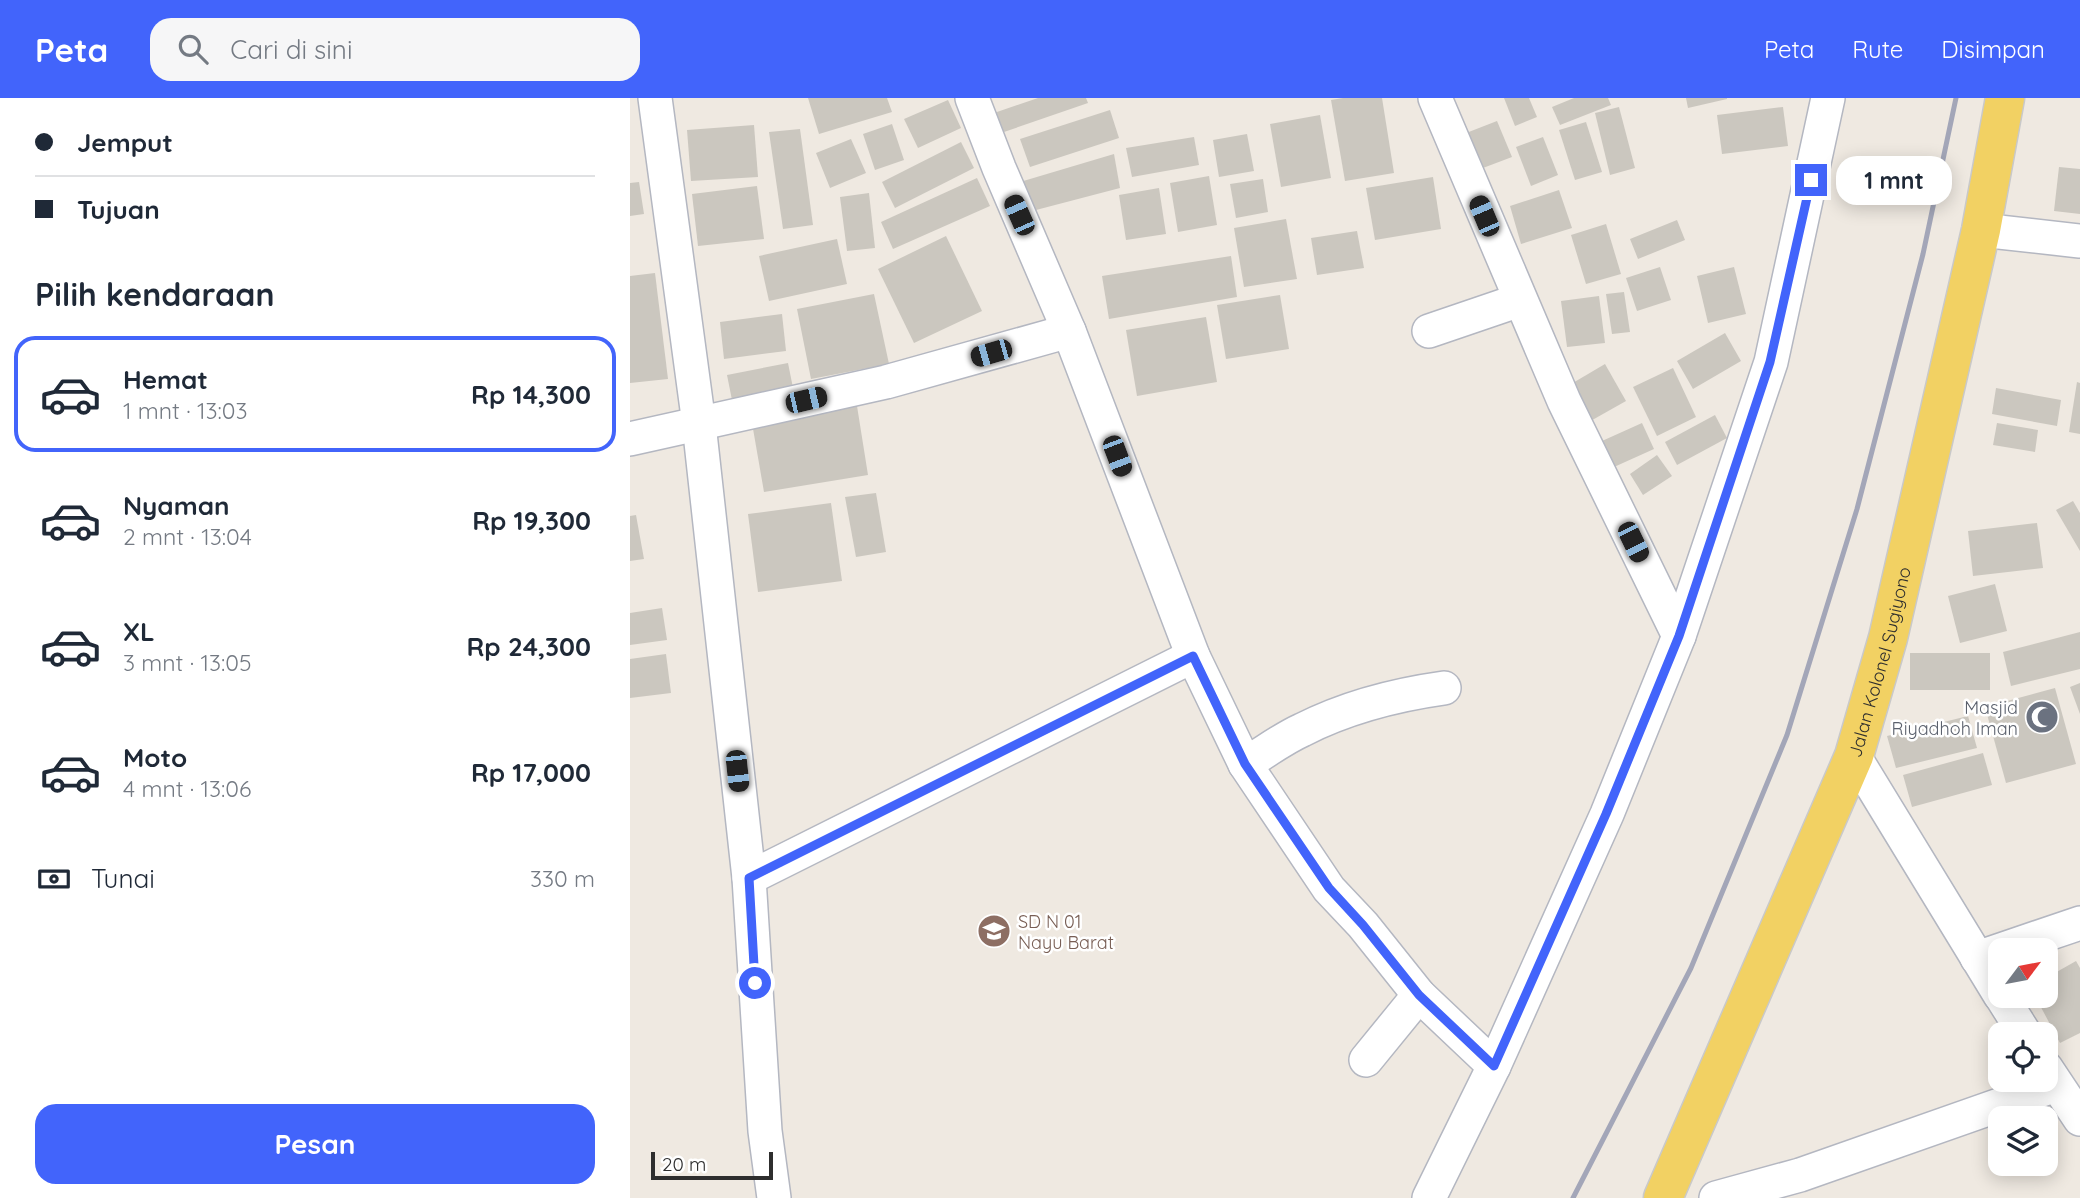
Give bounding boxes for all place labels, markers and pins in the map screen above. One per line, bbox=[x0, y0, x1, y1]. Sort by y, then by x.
place label: Masjid Riyadhoh Iman bbox=[1892, 696, 2018, 740]
mosque icon: Masjid Riyadhoh Iman bbox=[2023, 698, 2061, 736]
place label: SD N 01 Nayu Barat bbox=[1018, 910, 1114, 954]
school or university icon: SD N 01 Nayu Barat bbox=[975, 912, 1013, 950]

